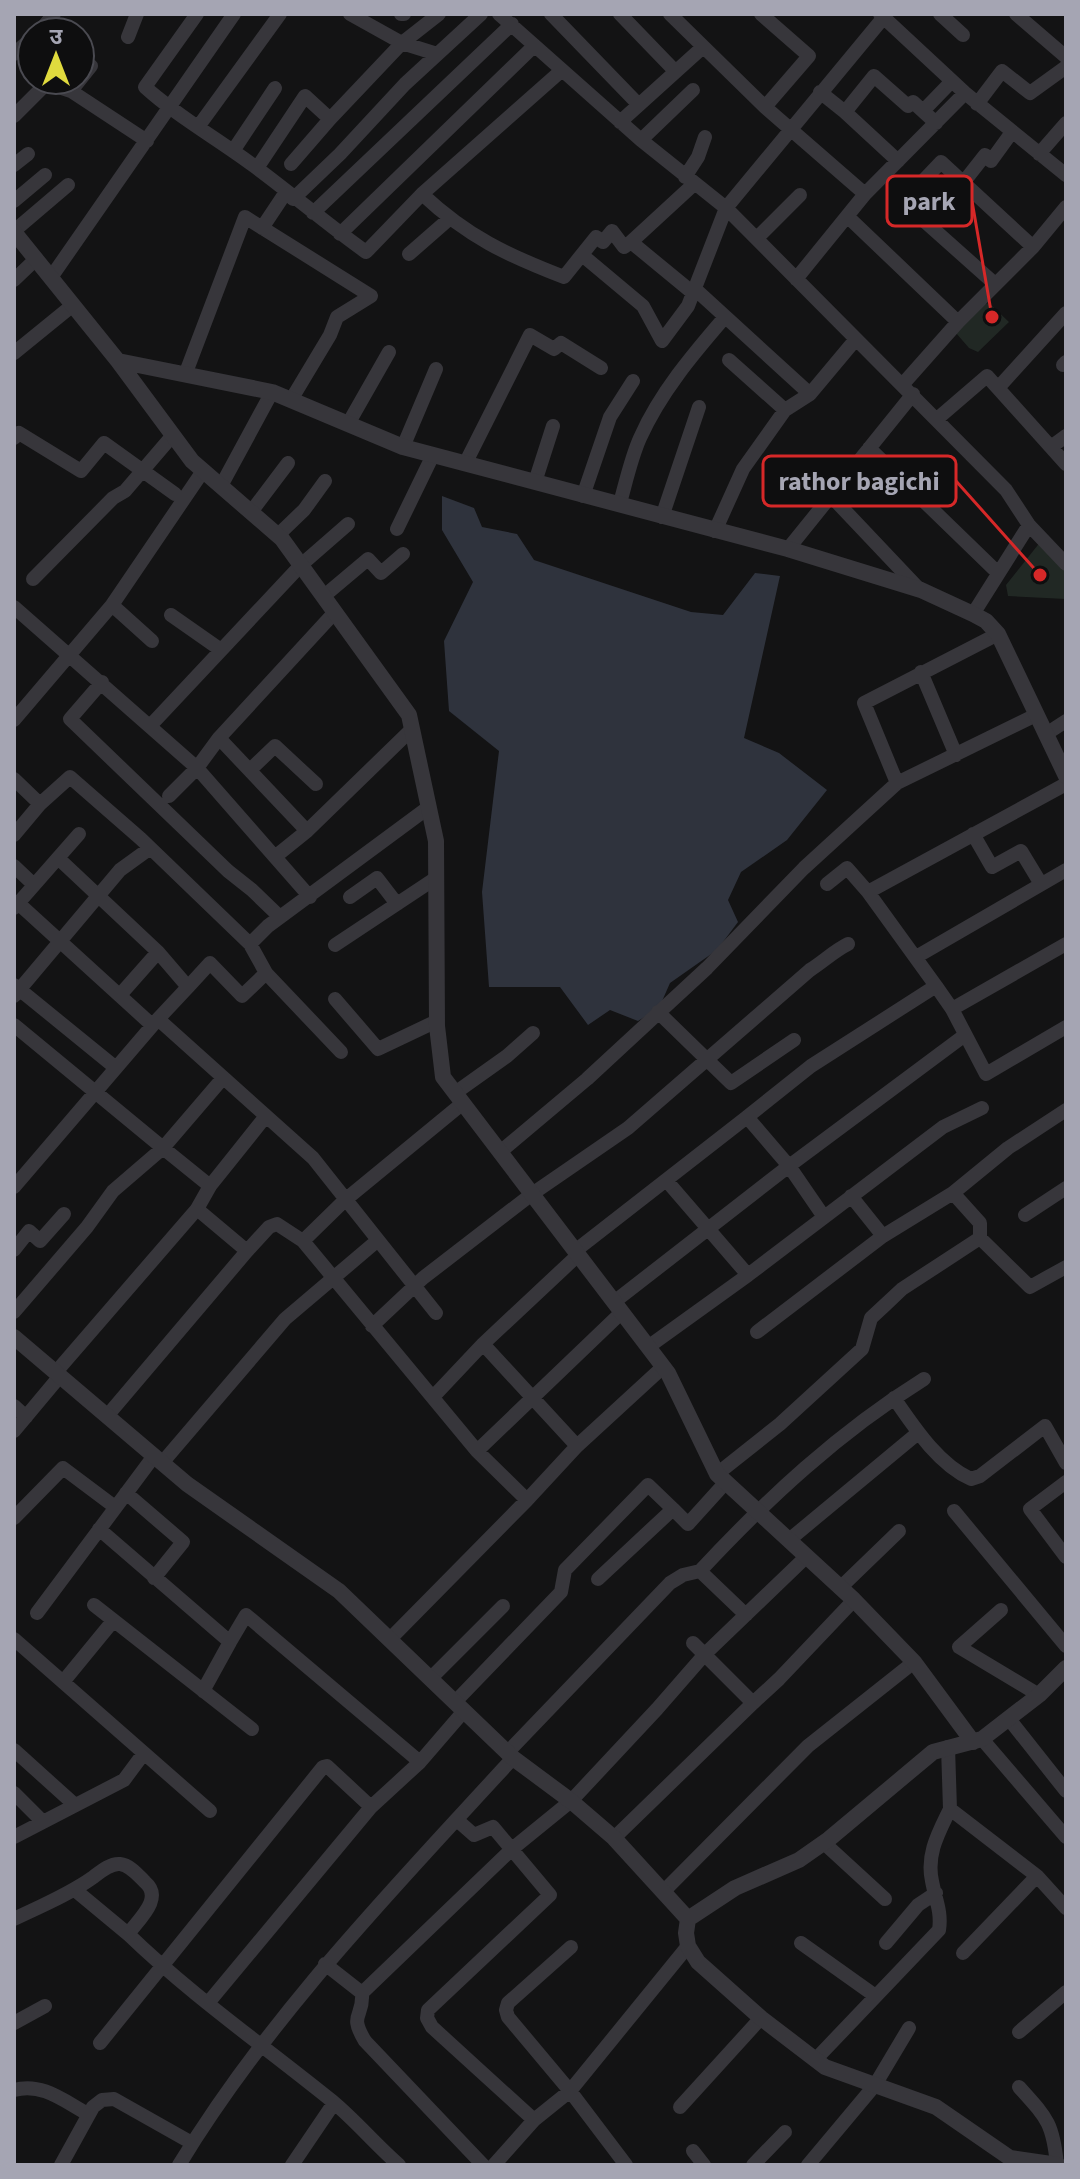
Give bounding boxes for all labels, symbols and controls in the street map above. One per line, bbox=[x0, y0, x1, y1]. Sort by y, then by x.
north arrow bbox=[16, 16, 96, 96]
text: उ bbox=[50, 21, 64, 53]
callout: park bbox=[887, 176, 972, 226]
text: park bbox=[903, 183, 956, 220]
callout: rathor bagichi bbox=[763, 456, 956, 506]
text: rathor bagichi bbox=[778, 463, 940, 500]

